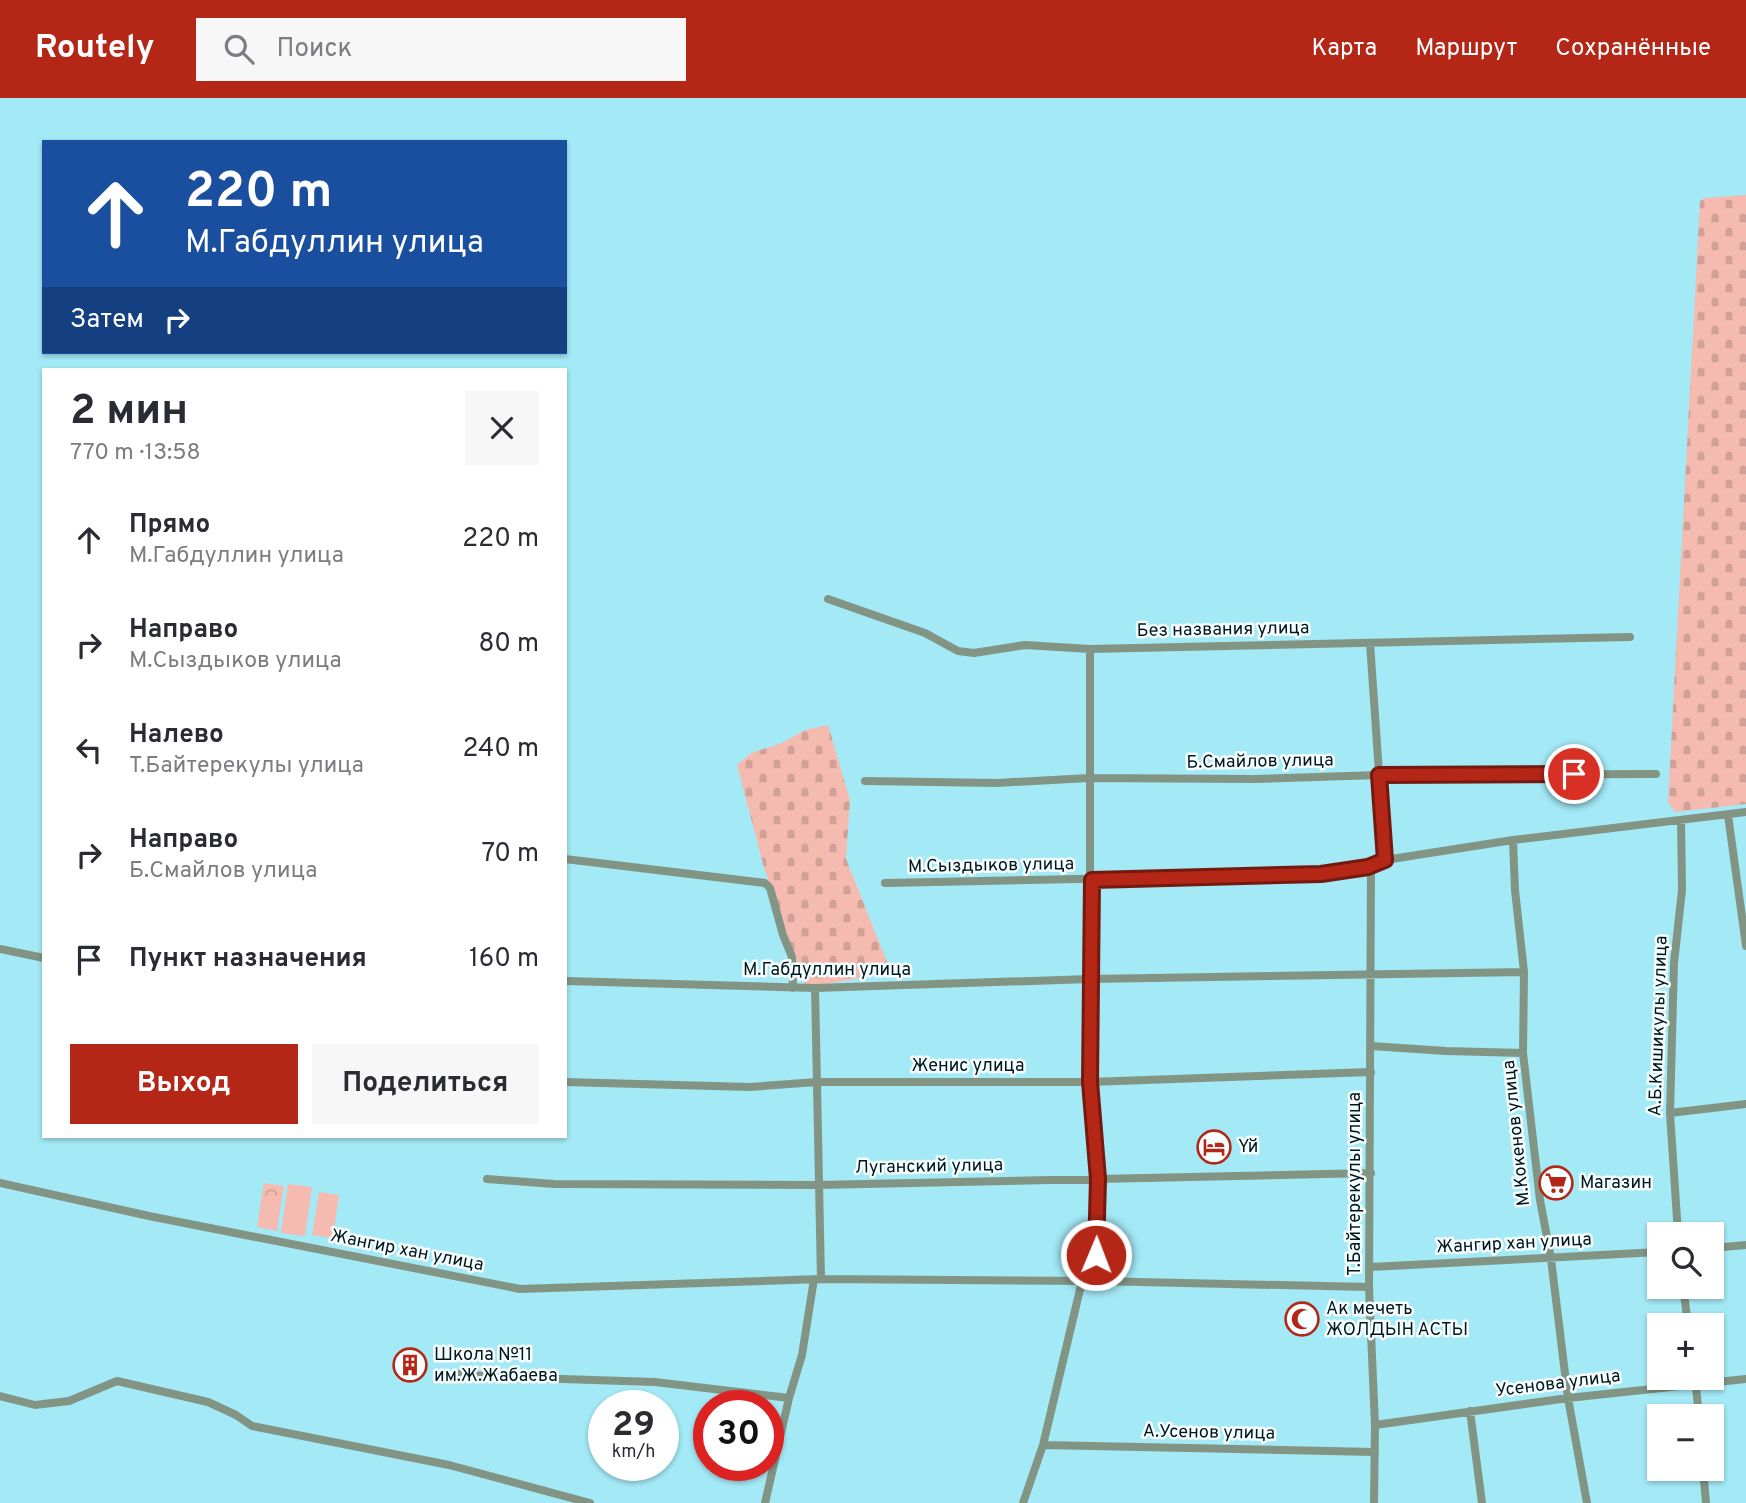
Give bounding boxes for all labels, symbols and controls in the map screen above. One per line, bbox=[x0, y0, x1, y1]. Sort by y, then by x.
search box bbox=[196, 18, 686, 81]
text: Routely bbox=[35, 28, 154, 70]
icon: search bbox=[220, 30, 258, 68]
text: Поиск bbox=[276, 33, 352, 66]
text: Карта bbox=[1311, 34, 1377, 64]
text: Маршрут bbox=[1415, 34, 1517, 64]
text: Сохранённые bbox=[1555, 34, 1711, 64]
text: 220 m bbox=[185, 163, 332, 225]
icon: ahead bbox=[70, 168, 161, 259]
text: М.Габдуллин улица bbox=[185, 224, 484, 264]
icon: right bbox=[158, 301, 196, 339]
text: Затем bbox=[70, 304, 144, 337]
text: 2 мин bbox=[70, 386, 188, 439]
button: close bbox=[465, 391, 539, 465]
text: 770 m · 13:58 bbox=[70, 439, 201, 468]
text: Прямо bbox=[129, 509, 210, 542]
icon: ahead bbox=[70, 521, 108, 559]
text: 220 m bbox=[462, 523, 539, 556]
text: М.Габдуллин улица bbox=[129, 542, 344, 571]
text: Направо bbox=[129, 614, 238, 647]
street label: Без названия улица bbox=[1137, 617, 1309, 643]
icon: right bbox=[70, 626, 108, 664]
text: 80 m bbox=[479, 628, 539, 661]
text: М.Сыздыков улица bbox=[129, 647, 342, 676]
text: Налево bbox=[129, 719, 224, 752]
icon: left bbox=[70, 731, 108, 769]
text: 240 m bbox=[462, 733, 539, 766]
pin bbox=[1544, 744, 1604, 804]
street label: Б.Смайлов улица bbox=[1186, 749, 1334, 775]
text: Т.Байтерекулы улица bbox=[129, 752, 364, 781]
icon: arrive bbox=[1555, 755, 1593, 793]
text: Направо bbox=[129, 824, 238, 857]
icon: right bbox=[70, 836, 108, 874]
text: 70 m bbox=[481, 838, 539, 871]
street label: М.Сыздыков улица bbox=[908, 853, 1074, 879]
text: Б.Смайлов улица bbox=[129, 857, 317, 886]
street label: А.Б.Кишикулы улица bbox=[1644, 935, 1674, 1117]
icon: arrive bbox=[70, 941, 108, 979]
text: Пункт назначения bbox=[129, 943, 367, 976]
text: 160 m bbox=[469, 943, 539, 976]
street label: М.Габдуллин улица bbox=[743, 959, 911, 982]
button: Выход bbox=[70, 1044, 298, 1124]
button: Поделиться bbox=[312, 1044, 539, 1124]
street label: Женис улица bbox=[912, 1055, 1024, 1078]
street label: М.Кокенов улица bbox=[1498, 1059, 1536, 1207]
street label: Т.Байтерекулы улица bbox=[1344, 1092, 1367, 1276]
hotel icon: Үй bbox=[1195, 1128, 1233, 1166]
place label: Үй bbox=[1238, 1136, 1258, 1159]
street label: Луганский улица bbox=[855, 1154, 1003, 1180]
supermarket icon: Магазин bbox=[1537, 1164, 1575, 1202]
place label: Магазин bbox=[1580, 1172, 1652, 1195]
position arrow bbox=[1059, 1218, 1133, 1292]
map controls bbox=[1647, 1222, 1724, 1481]
button: search bbox=[1647, 1222, 1724, 1299]
street label: Жангир хан улица bbox=[328, 1225, 486, 1277]
street label: Жангир хан улица bbox=[1436, 1228, 1592, 1260]
place label: Ак мечеть ЖОЛДЫН АСТЫ bbox=[1326, 1298, 1468, 1342]
mosque icon: Ак мечеть ЖОЛДЫН АСТЫ bbox=[1283, 1300, 1321, 1338]
button: + bbox=[1647, 1313, 1724, 1390]
place label: Школа №11 им.Ж.Жабаева bbox=[434, 1344, 558, 1388]
building icon: Школа №11 им.Ж.Жабаева bbox=[391, 1346, 429, 1384]
street label: Усенова улица bbox=[1494, 1365, 1622, 1403]
speed limit sign: 30 bbox=[693, 1390, 784, 1481]
text: 29 bbox=[612, 1404, 655, 1448]
button: − bbox=[1647, 1404, 1724, 1481]
street label: А.Усенов улица bbox=[1143, 1420, 1275, 1446]
text: km/h bbox=[612, 1441, 655, 1464]

